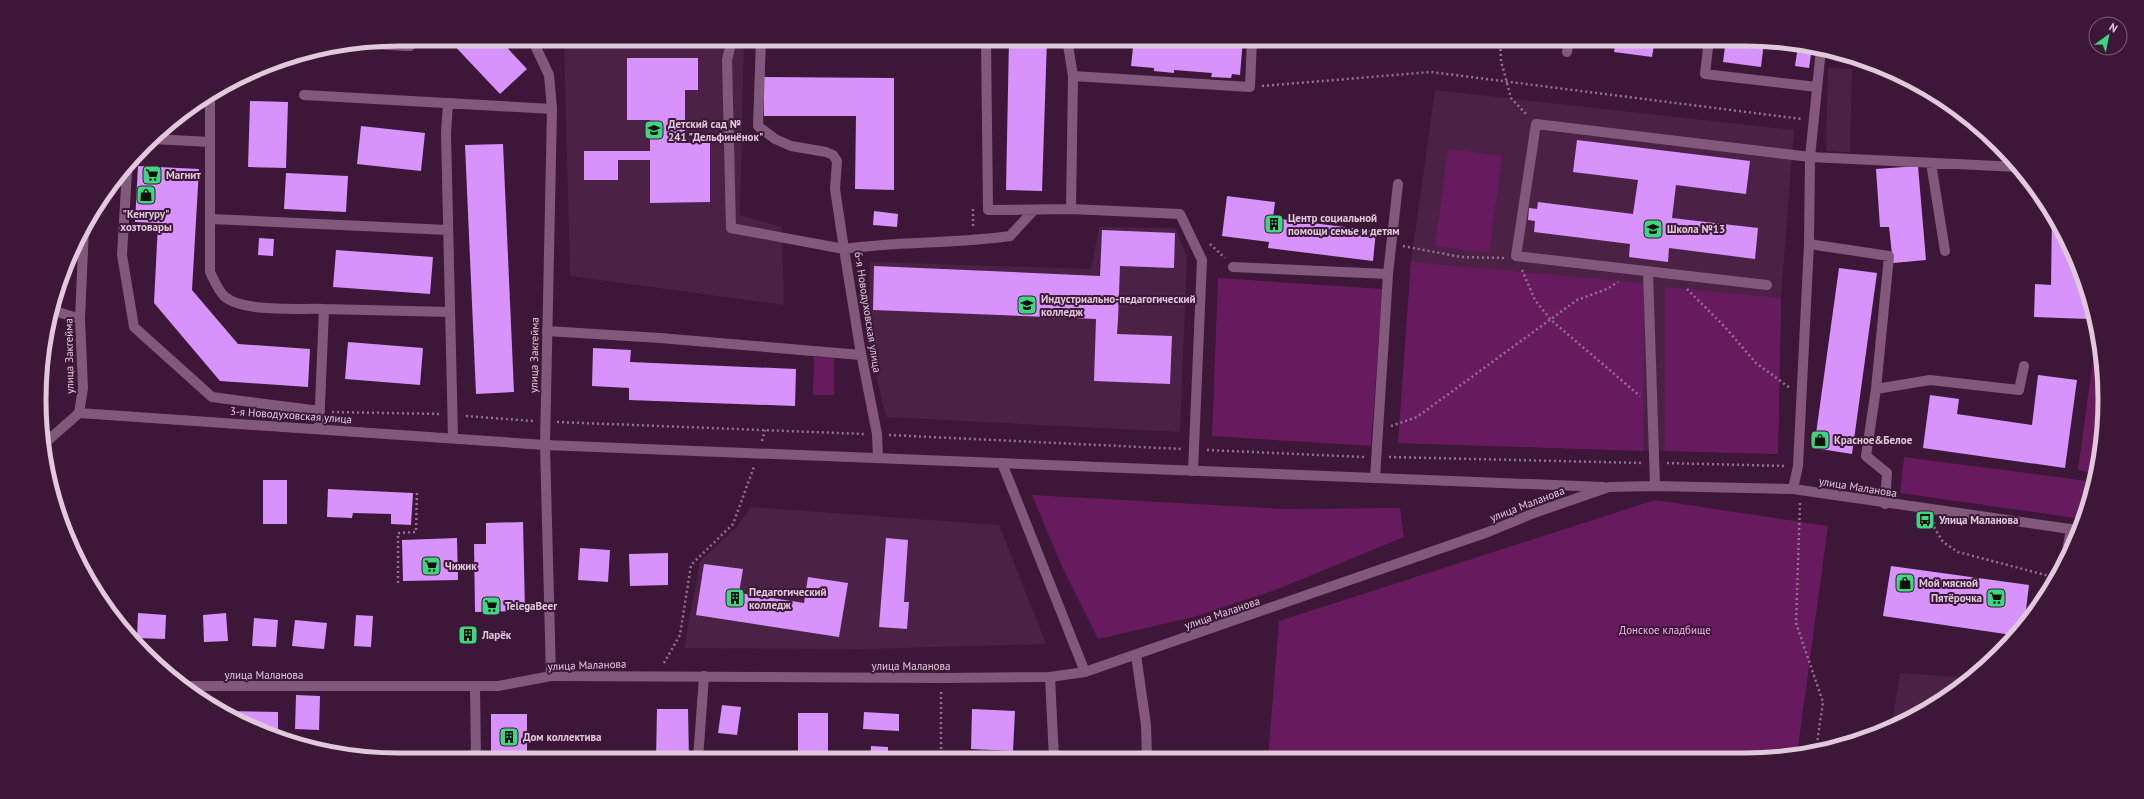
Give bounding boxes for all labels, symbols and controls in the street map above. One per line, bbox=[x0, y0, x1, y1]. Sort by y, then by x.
north arrow bbox=[2088, 16, 2128, 56]
text: N bbox=[2107, 20, 2120, 35]
place label: Детский сад № 241 "Дельфинёнок" bbox=[668, 117, 763, 144]
school or university icon: Детский сад № 241 "Дельфинёнок" bbox=[643, 119, 665, 141]
supermarket icon: Магнит bbox=[141, 164, 163, 186]
place label: Магнит bbox=[166, 168, 201, 182]
shop icon: "Кенгуру" хозтовары bbox=[135, 184, 157, 206]
place label: "Кенгуру" хозтовары bbox=[120, 207, 172, 234]
place label: Центр социальной помощи семье и детям bbox=[1288, 211, 1400, 238]
building icon: Центр социальной помощи семье и детям bbox=[1263, 213, 1285, 235]
school or university icon: Школа №13 bbox=[1642, 218, 1664, 240]
place label: Школа №13 bbox=[1667, 222, 1725, 236]
street label: 6-я Новодуховская улица bbox=[852, 250, 884, 374]
place label: Индустриально-педагогический колледж bbox=[1041, 292, 1196, 319]
school or university icon: Индустриально-педагогический колледж bbox=[1016, 294, 1038, 316]
street label: улица Закгейма bbox=[526, 317, 542, 393]
street label: улица Закгейма bbox=[61, 318, 77, 394]
street label: 3-я Новодуховская улица bbox=[229, 404, 353, 426]
shop icon: Красное&Белое bbox=[1809, 429, 1831, 451]
place label: Красное&Белое bbox=[1834, 433, 1913, 447]
street label: улица Маланова bbox=[1818, 474, 1898, 500]
street label: улица Маланова bbox=[1488, 483, 1566, 525]
bus stop icon: Улица Маланова bbox=[1914, 509, 1936, 531]
place label: Улица Маланова bbox=[1938, 513, 2019, 527]
supermarket icon: Чижик bbox=[420, 555, 442, 577]
place label: Чижик bbox=[445, 559, 477, 573]
shop icon: Мой мясной bbox=[1894, 572, 1916, 594]
place label: Мой мясной bbox=[1919, 576, 1978, 590]
place label: Педагогический колледж bbox=[749, 585, 827, 612]
building icon: Педагогический колледж bbox=[724, 587, 746, 609]
supermarket icon: Пятёрочка bbox=[1985, 587, 2007, 609]
place label: Пятёрочка bbox=[1931, 591, 1982, 605]
street label: улица Маланова bbox=[1182, 594, 1262, 632]
supermarket icon: TelegaBeer bbox=[480, 595, 502, 617]
place label: TelegaBeer bbox=[505, 599, 557, 613]
park label: Донское кладбище bbox=[1619, 623, 1711, 637]
building icon: Ларёк bbox=[457, 624, 479, 646]
place label: Ларёк bbox=[481, 628, 512, 642]
street label: улица Маланова bbox=[547, 657, 627, 673]
street label: улица Маланова bbox=[872, 659, 950, 673]
street label: улица Маланова bbox=[225, 668, 303, 682]
building icon: Дом коллектива bbox=[498, 726, 520, 748]
place label: Дом коллектива bbox=[523, 730, 601, 744]

